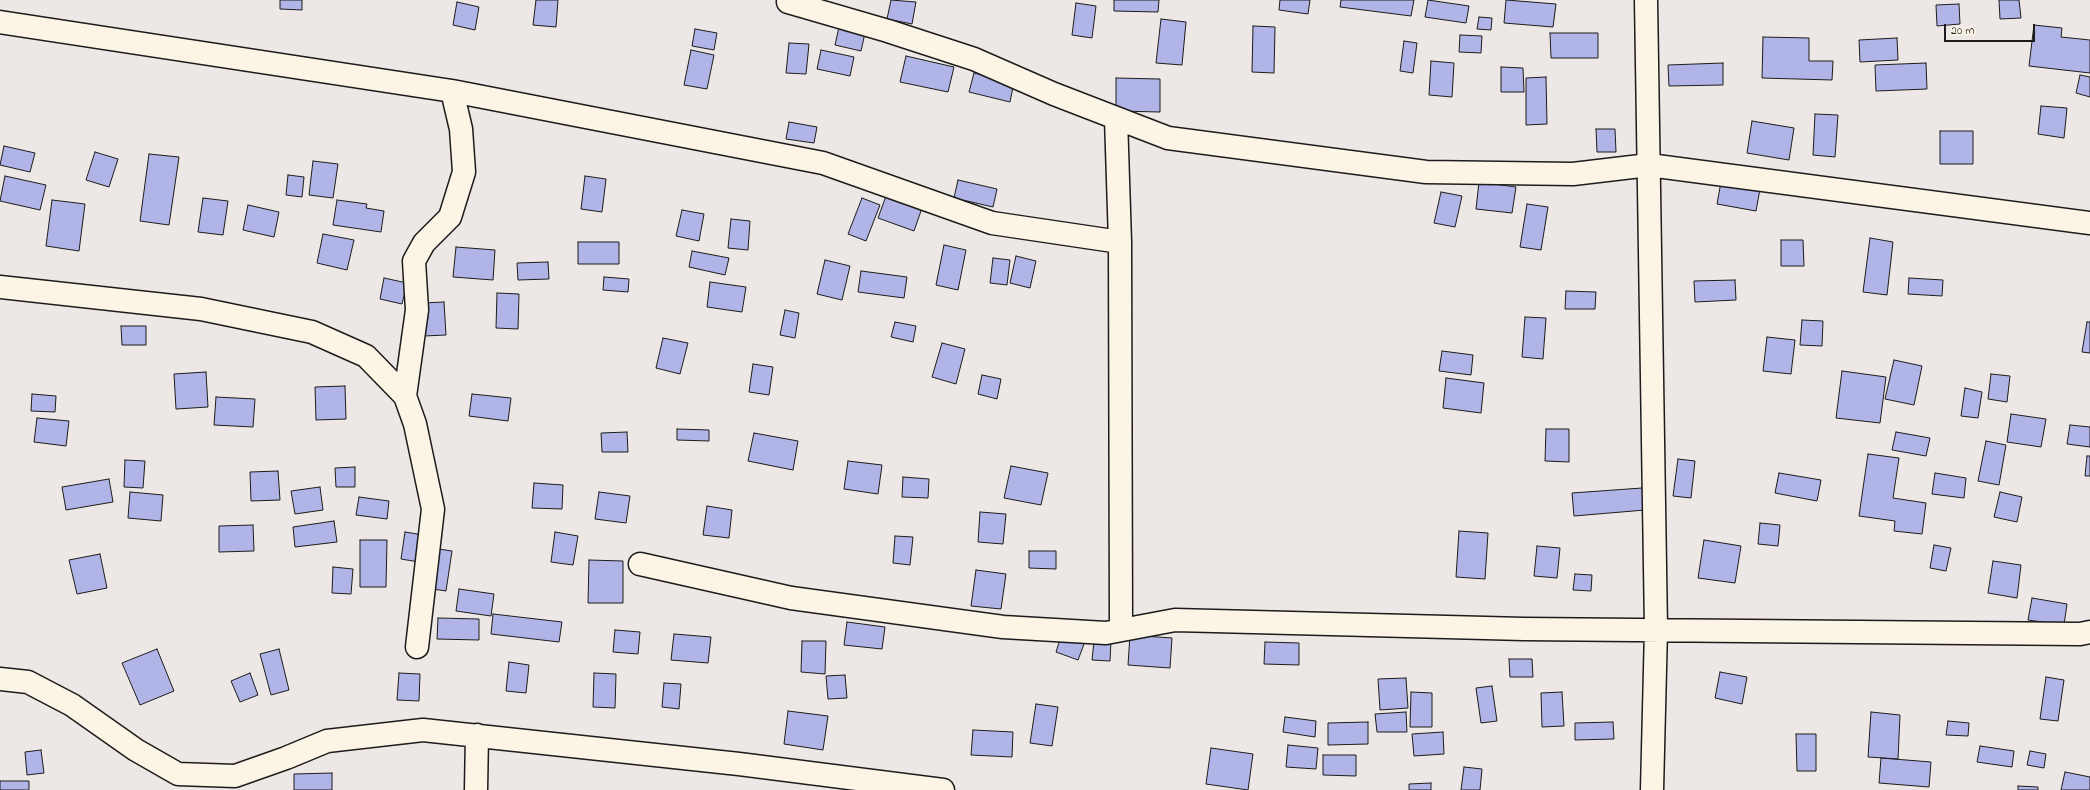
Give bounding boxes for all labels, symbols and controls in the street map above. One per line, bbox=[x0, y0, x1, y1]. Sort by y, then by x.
scale bar bbox=[1946, 16, 2037, 42]
text: 20 m bbox=[1951, 22, 1974, 40]

